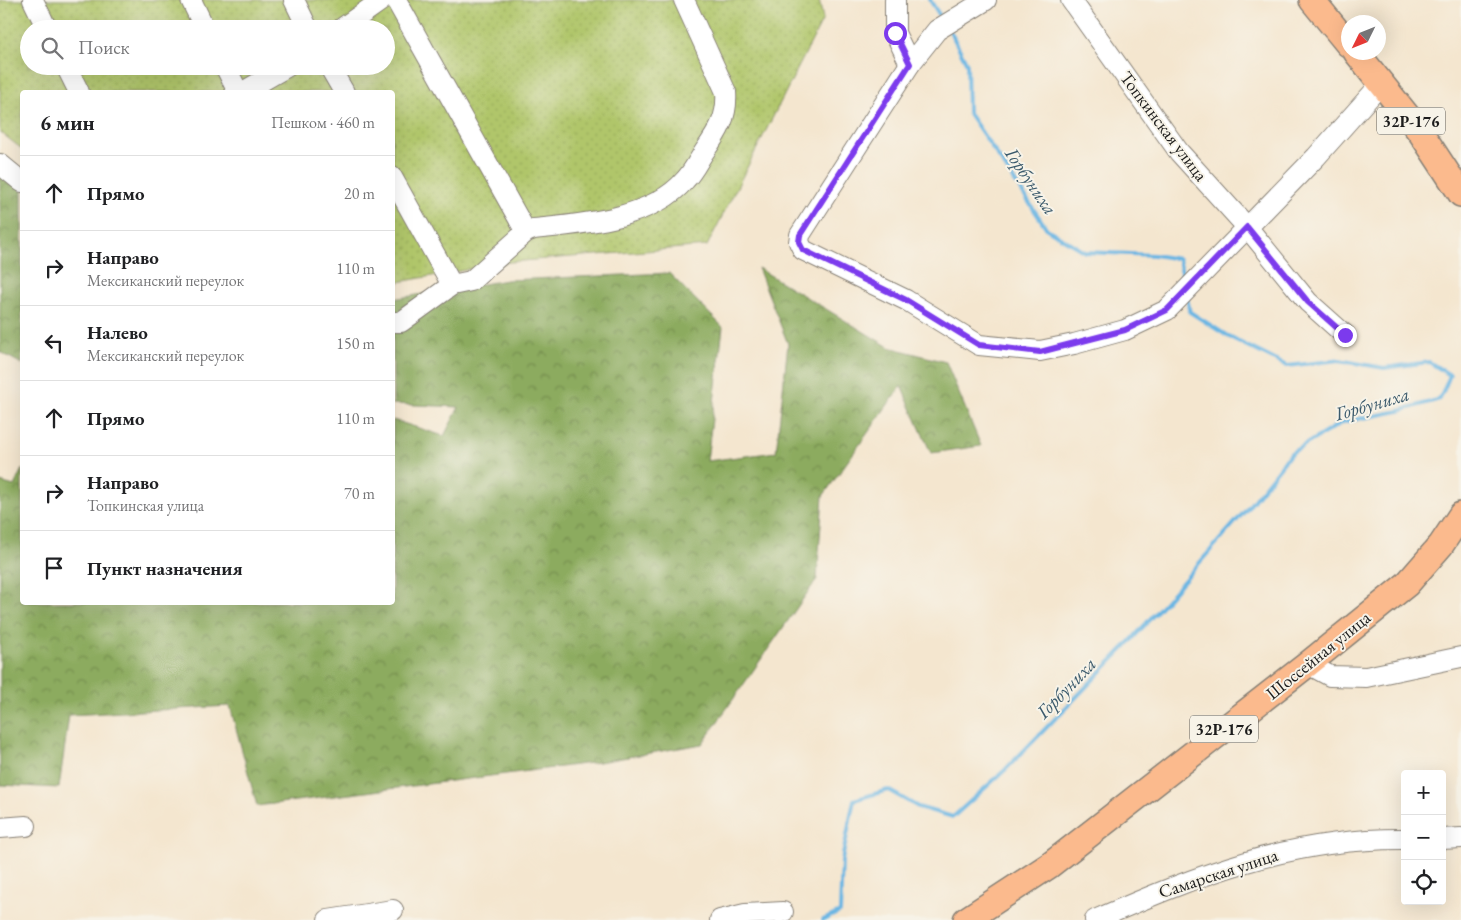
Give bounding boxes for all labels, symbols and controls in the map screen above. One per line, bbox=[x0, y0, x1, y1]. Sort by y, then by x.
north arrow bbox=[1341, 15, 1386, 60]
search box bbox=[20, 20, 395, 75]
route start bbox=[884, 22, 907, 45]
icon: search bbox=[38, 34, 66, 62]
text: Поиск bbox=[78, 35, 130, 60]
street label: Топкинская улица bbox=[1115, 66, 1213, 186]
road number: 32Р-176 bbox=[1377, 108, 1445, 134]
text: 6 мин bbox=[40, 109, 95, 136]
text: Пешком · 460 m bbox=[271, 112, 375, 133]
water label: Горбуниха bbox=[999, 142, 1063, 220]
icon: ahead bbox=[40, 179, 68, 207]
text: Прямо bbox=[87, 181, 145, 206]
text: 20 m bbox=[344, 183, 375, 204]
text: Направо bbox=[87, 245, 159, 270]
icon: right bbox=[40, 254, 68, 282]
text: 110 m bbox=[336, 258, 375, 279]
text: Мексиканский переулок bbox=[87, 270, 244, 291]
text: Налево bbox=[87, 320, 148, 345]
route end bbox=[1334, 324, 1357, 347]
icon: left bbox=[40, 329, 68, 357]
text: 150 m bbox=[336, 333, 375, 354]
text: Мексиканский переулок bbox=[87, 345, 244, 366]
water label: Горбуниха bbox=[1331, 381, 1412, 427]
icon: ahead bbox=[40, 404, 68, 432]
text: Прямо bbox=[87, 406, 145, 431]
text: 110 m bbox=[336, 408, 375, 429]
text: Направо bbox=[87, 470, 159, 495]
icon: right bbox=[40, 479, 68, 507]
text: 70 m bbox=[344, 483, 375, 504]
text: Топкинская улица bbox=[87, 495, 204, 516]
icon: arrive bbox=[40, 554, 68, 582]
text: Пункт назначения bbox=[87, 556, 243, 581]
street label: Шоссейная улица bbox=[1261, 605, 1376, 704]
water label: Горбуниха bbox=[1030, 652, 1102, 725]
road number: 32Р-176 bbox=[1190, 716, 1258, 742]
map controls bbox=[1401, 770, 1446, 905]
button: + bbox=[1401, 770, 1446, 815]
button: − bbox=[1401, 815, 1446, 860]
street label: Самарская улица bbox=[1155, 843, 1281, 903]
button: locate bbox=[1401, 860, 1446, 905]

